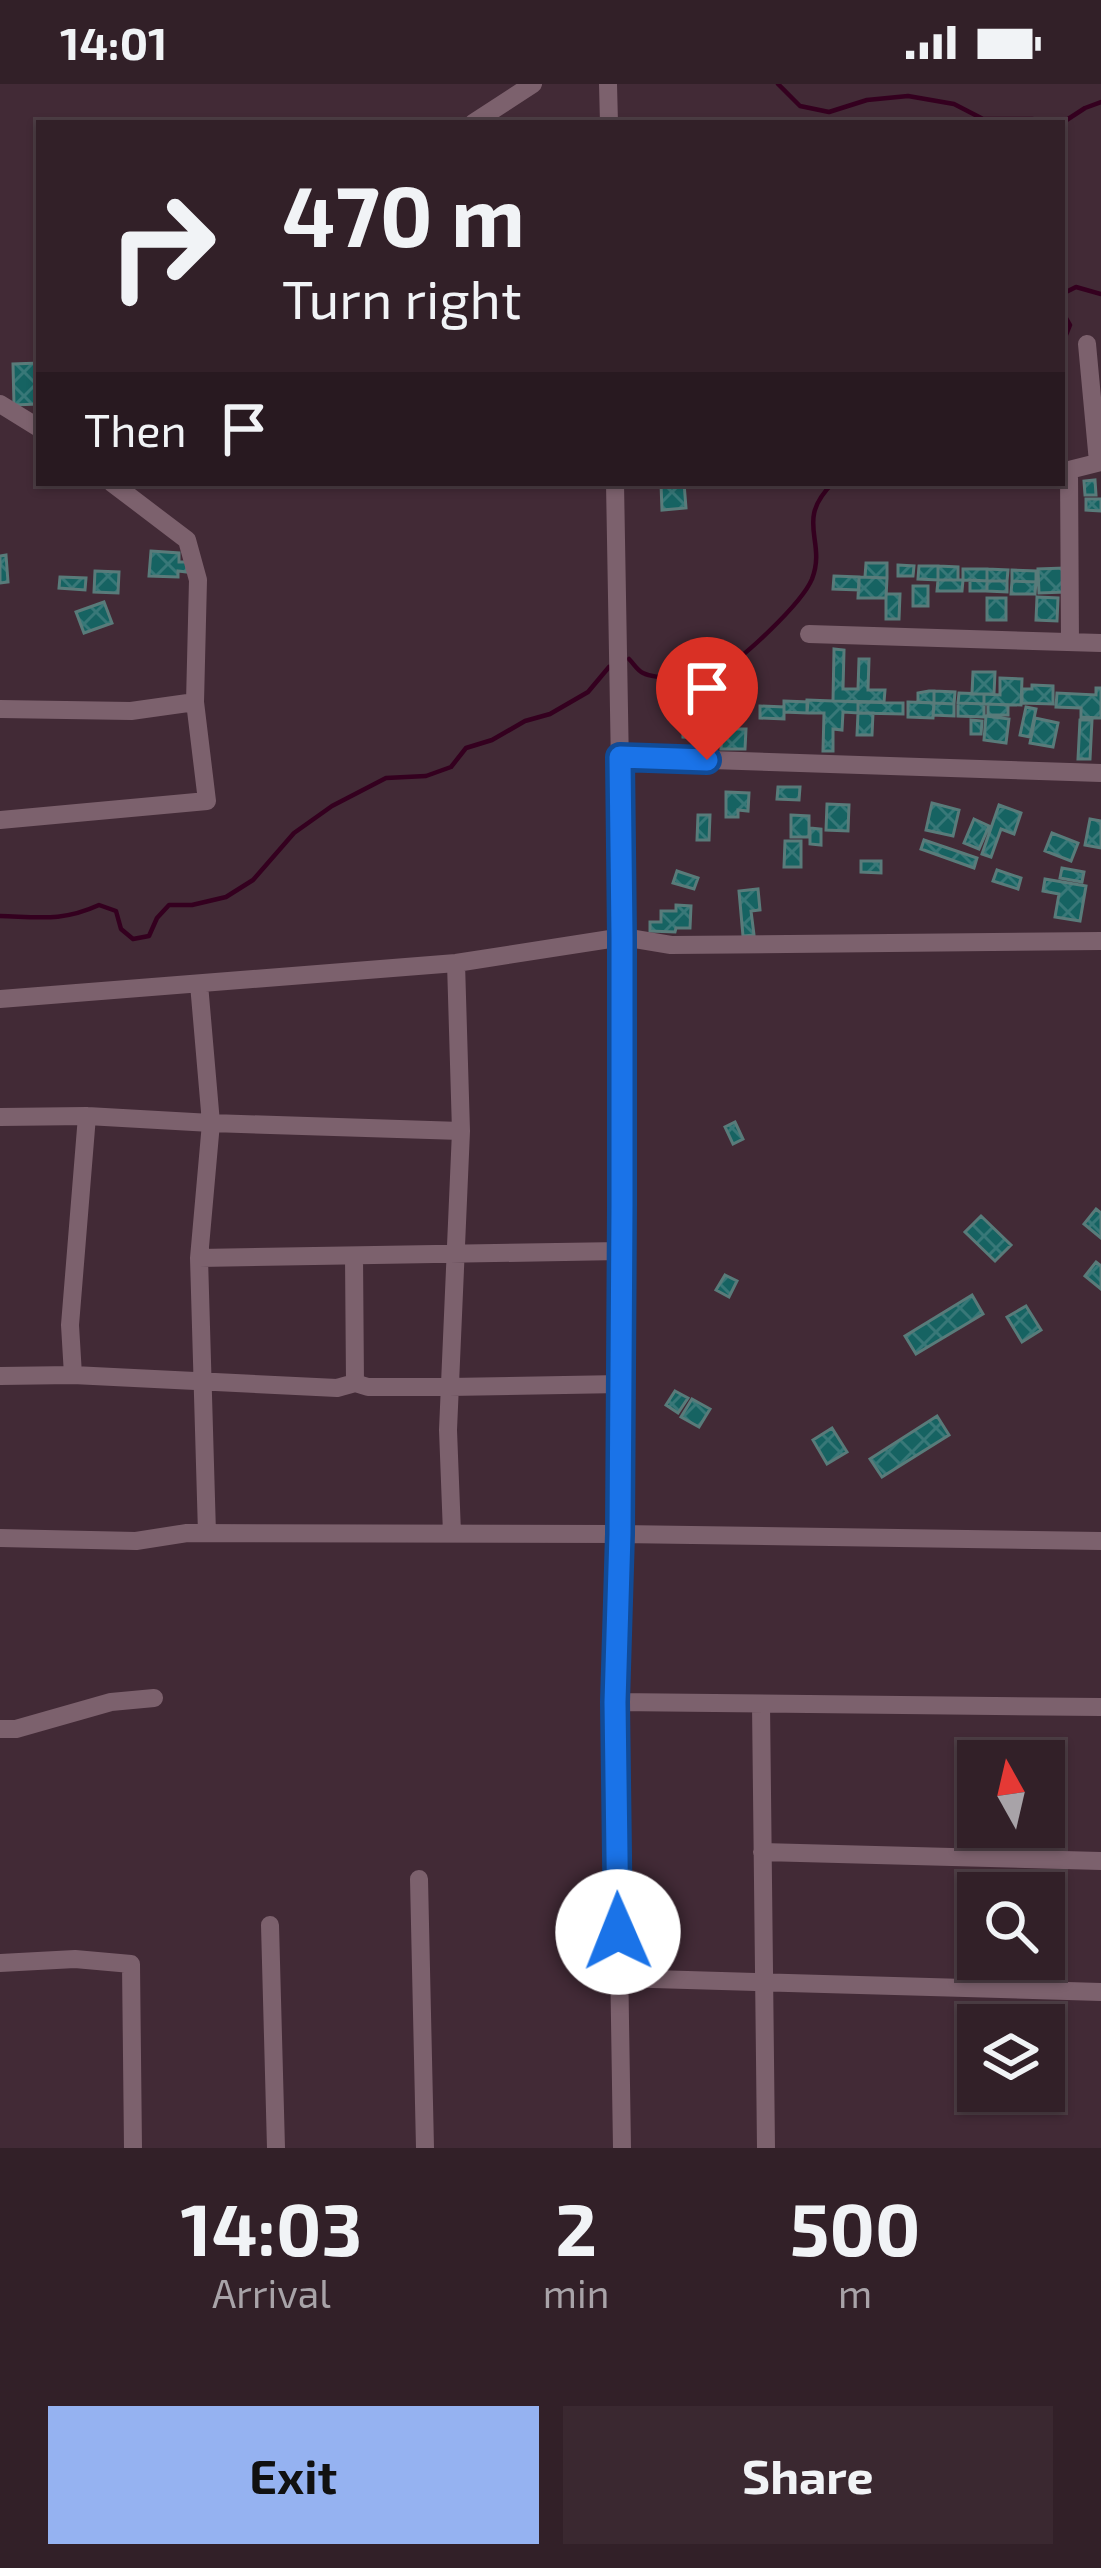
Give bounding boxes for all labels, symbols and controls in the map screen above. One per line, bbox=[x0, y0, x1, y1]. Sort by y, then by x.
text: 14:01 bbox=[60, 15, 168, 69]
text: 470 m bbox=[282, 163, 525, 264]
icon: right bbox=[84, 168, 240, 324]
text: Turn right bbox=[282, 265, 522, 330]
icon: arrive bbox=[211, 396, 277, 462]
text: Then bbox=[84, 402, 187, 456]
pin bbox=[656, 637, 758, 760]
icon: arrive bbox=[674, 655, 740, 721]
north arrow bbox=[957, 1740, 1065, 1848]
map controls bbox=[957, 1740, 1065, 2112]
position arrow bbox=[555, 1869, 681, 1995]
button: search bbox=[957, 1872, 1065, 1980]
button: layers bbox=[957, 2004, 1065, 2112]
text: 14:03 bbox=[181, 2184, 362, 2270]
text: 2 bbox=[555, 2184, 597, 2270]
text: 500 bbox=[790, 2184, 920, 2270]
text: Arrival bbox=[212, 2269, 331, 2316]
text: min bbox=[543, 2269, 609, 2316]
text: m bbox=[838, 2269, 872, 2316]
button: Exit bbox=[48, 2406, 539, 2544]
button: Share bbox=[563, 2406, 1053, 2544]

